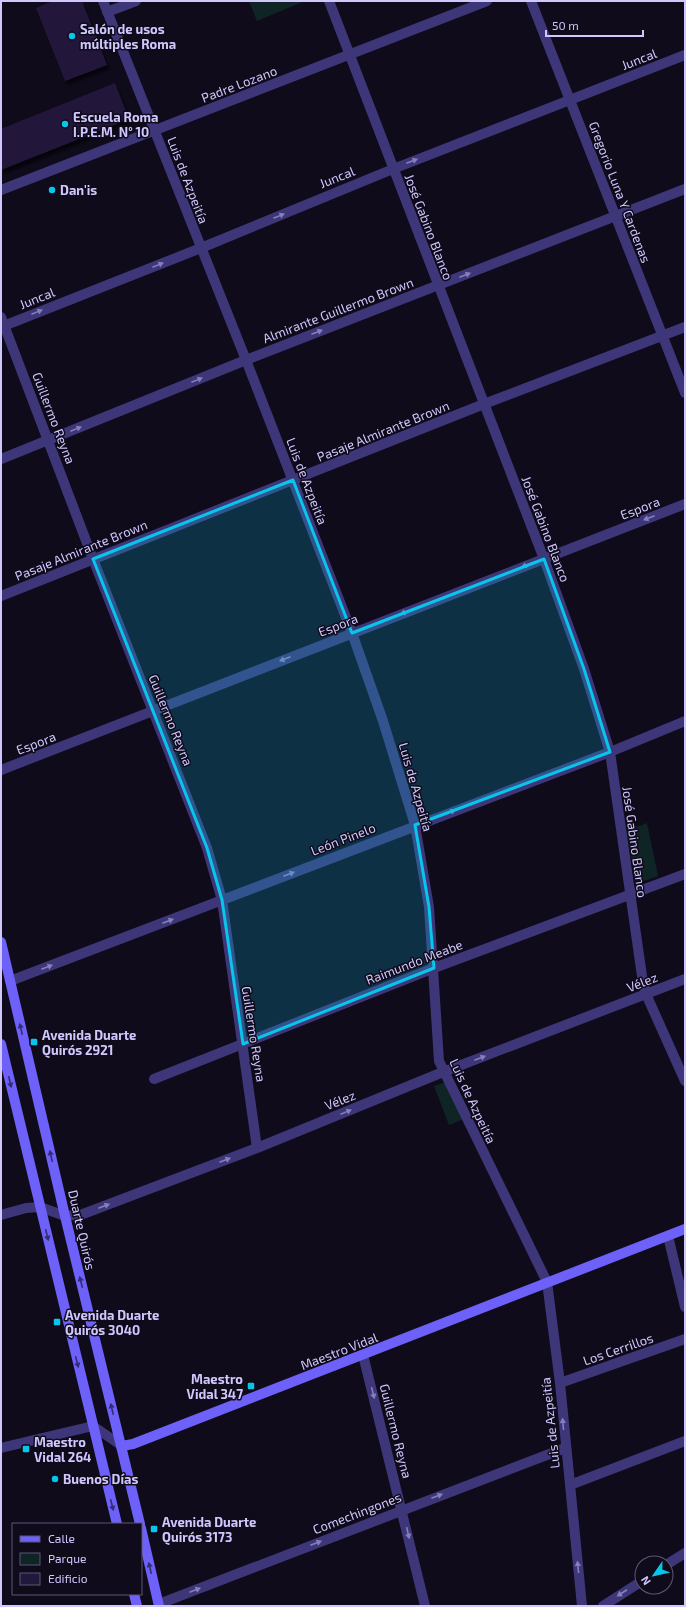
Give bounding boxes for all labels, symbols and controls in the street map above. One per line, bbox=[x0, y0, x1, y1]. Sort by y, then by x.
scale bar bbox=[546, 12, 643, 38]
text: 50 m bbox=[552, 18, 579, 32]
place label: Salón de usos múltiples Roma bbox=[80, 21, 176, 52]
marker: Salón de usos múltiples Roma bbox=[67, 31, 77, 41]
street label: Juncal bbox=[619, 45, 659, 73]
street label: Padre Lozano bbox=[199, 62, 279, 106]
place label: Escuela Roma I.P.E.M. N° 10 bbox=[73, 109, 158, 140]
marker: Escuela Roma I.P.E.M. N° 10 bbox=[60, 119, 70, 129]
street label: Gregorio Luna Y Cardenas bbox=[586, 119, 654, 265]
street label: Luis de Azpeitía bbox=[164, 134, 212, 226]
one-way arrow bbox=[406, 158, 418, 164]
street label: Juncal bbox=[317, 163, 357, 191]
street label: José Gabino Blanco bbox=[401, 172, 457, 282]
place label: Dan'is bbox=[60, 182, 97, 198]
marker: Dan'is bbox=[47, 185, 57, 195]
one-way arrow bbox=[273, 212, 285, 218]
one-way arrow bbox=[153, 261, 165, 267]
one-way arrow bbox=[459, 272, 471, 278]
street label: Almirante Guillermo Brown bbox=[260, 274, 416, 346]
street label: Juncal bbox=[17, 284, 57, 312]
one-way arrow bbox=[32, 309, 44, 315]
one-way arrow bbox=[312, 329, 324, 335]
street label: Guillermo Reyna bbox=[29, 370, 79, 466]
one-way arrow bbox=[191, 377, 202, 383]
street label: Pasaje Almirante Brown bbox=[314, 397, 452, 465]
one-way arrow bbox=[71, 425, 83, 431]
street label: Luis de Azpeitía bbox=[283, 435, 331, 527]
street label: José Gabino Blanco bbox=[518, 474, 574, 584]
street label: Espora bbox=[618, 493, 662, 523]
street label: Pasaje Almirante Brown bbox=[12, 516, 150, 584]
one-way arrow bbox=[642, 516, 654, 522]
one-way arrow bbox=[521, 563, 533, 569]
street label: Espora bbox=[316, 610, 360, 640]
one-way arrow bbox=[400, 610, 412, 616]
one-way arrow bbox=[279, 657, 291, 663]
street label: Guillermo Reyna bbox=[145, 672, 197, 768]
street label: Espora bbox=[14, 728, 58, 758]
street label: Luis de Azpeitía bbox=[396, 741, 436, 833]
street label: José Gabino Blanco bbox=[619, 785, 651, 899]
one-way arrow bbox=[444, 809, 456, 815]
street label: León Pinelo bbox=[308, 819, 378, 859]
one-way arrow bbox=[284, 871, 295, 877]
one-way arrow bbox=[162, 917, 174, 923]
street label: Raimundo Meabe bbox=[363, 936, 465, 988]
one-way arrow bbox=[41, 964, 53, 970]
street label: Vélez bbox=[624, 969, 660, 995]
street label: Guillermo Reyna bbox=[239, 985, 269, 1083]
one-way arrow bbox=[18, 1023, 24, 1035]
place label: Avenida Duarte Quirós 2921 bbox=[42, 1027, 136, 1059]
marker: Avenida Duarte Quirós 2921 bbox=[29, 1037, 39, 1047]
one-way arrow bbox=[474, 1054, 486, 1060]
street label: Luis de Azpeitía bbox=[446, 1056, 500, 1146]
one-way arrow bbox=[7, 1076, 13, 1088]
street label: Vélez bbox=[322, 1087, 358, 1113]
one-way arrow bbox=[341, 1108, 353, 1114]
one-way arrow bbox=[47, 1150, 53, 1162]
one-way arrow bbox=[220, 1156, 232, 1162]
street label: Duarte Quirós bbox=[65, 1188, 99, 1272]
one-way arrow bbox=[98, 1203, 110, 1209]
one-way arrow bbox=[44, 1230, 50, 1242]
one-way arrow bbox=[78, 1276, 84, 1288]
place label: Avenida Duarte Quirós 3040 bbox=[65, 1307, 159, 1339]
marker: Avenida Duarte Quirós 3040 bbox=[52, 1317, 62, 1327]
street label: Maestro Vidal bbox=[298, 1329, 380, 1373]
street label: Los Cerrillos bbox=[581, 1330, 655, 1368]
one-way arrow bbox=[75, 1356, 81, 1368]
place label: Maestro Vidal 347 bbox=[187, 1371, 243, 1402]
street label: Luis de Azpeitía bbox=[537, 1377, 563, 1469]
marker: Maestro Vidal 347 bbox=[246, 1381, 256, 1391]
street label: Guillermo Reyna bbox=[377, 1382, 415, 1480]
one-way arrow bbox=[370, 1387, 376, 1399]
one-way arrow bbox=[108, 1402, 114, 1415]
one-way arrow bbox=[560, 1418, 567, 1430]
place label: Maestro Vidal 264 bbox=[34, 1434, 91, 1465]
marker: Maestro Vidal 264 bbox=[21, 1444, 31, 1454]
place label: Buenos Días bbox=[63, 1471, 138, 1487]
marker: Buenos Días bbox=[50, 1474, 60, 1484]
street label: Comechingones bbox=[310, 1489, 404, 1537]
one-way arrow bbox=[432, 1493, 444, 1499]
one-way arrow bbox=[110, 1498, 116, 1511]
place label: Avenida Duarte Quirós 3173 bbox=[162, 1514, 256, 1546]
legend bbox=[12, 1523, 142, 1595]
marker: Avenida Duarte Quirós 3173 bbox=[149, 1524, 159, 1534]
one-way arrow bbox=[405, 1526, 411, 1539]
text: Calle bbox=[48, 1531, 75, 1545]
one-way arrow bbox=[311, 1539, 323, 1545]
text: Parque bbox=[48, 1551, 86, 1565]
north arrow bbox=[634, 1555, 674, 1595]
one-way arrow bbox=[575, 1561, 581, 1573]
one-way arrow bbox=[147, 1562, 153, 1574]
text: Edificio bbox=[48, 1571, 88, 1585]
text: N bbox=[638, 1574, 653, 1588]
one-way arrow bbox=[190, 1587, 201, 1593]
one-way arrow bbox=[617, 1589, 628, 1597]

